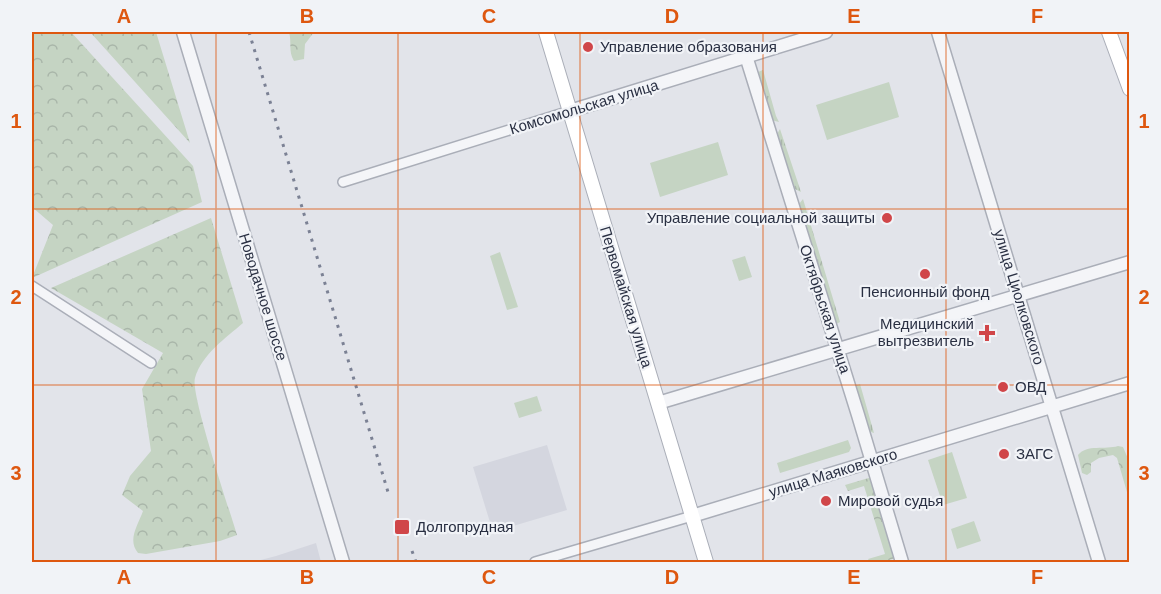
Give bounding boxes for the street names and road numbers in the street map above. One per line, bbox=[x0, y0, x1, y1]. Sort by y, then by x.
street label: Комсомольская улица bbox=[507, 76, 661, 137]
street label: Первомайская улица bbox=[597, 224, 656, 370]
street label: улица Циолковского bbox=[991, 227, 1048, 367]
street label: Новодачное шоссе bbox=[236, 231, 291, 363]
street label: Октябрьская улица bbox=[797, 242, 855, 376]
street label: улица Маяковского bbox=[767, 445, 899, 500]

